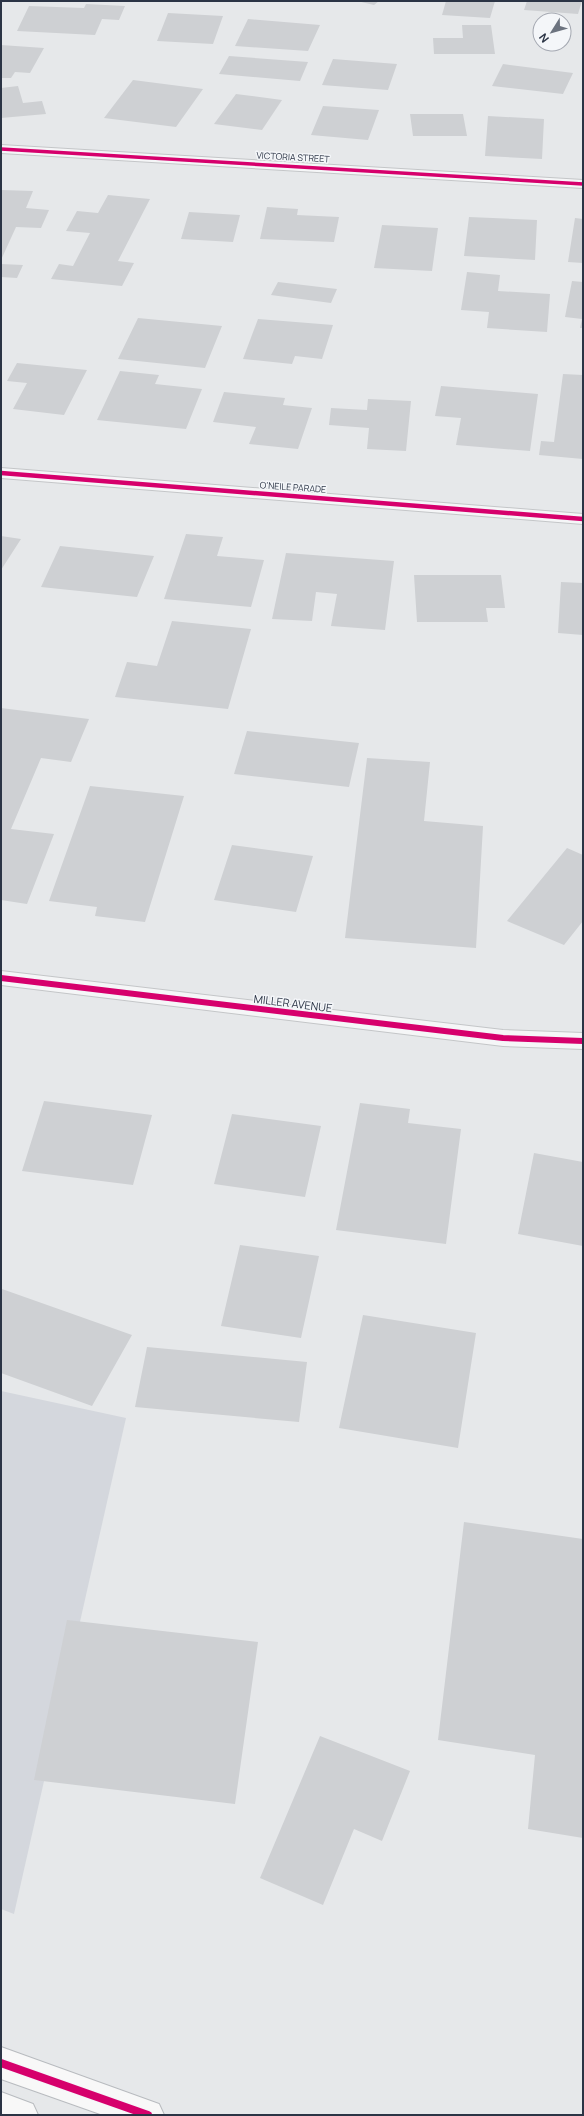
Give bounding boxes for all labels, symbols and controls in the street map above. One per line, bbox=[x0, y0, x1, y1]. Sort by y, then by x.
north arrow bbox=[532, 12, 572, 52]
text: N bbox=[535, 31, 552, 46]
street label: VICTORIA STREET bbox=[256, 149, 331, 165]
street label: O'NEILE PARADE bbox=[259, 478, 327, 496]
street label: MILLER AVENUE bbox=[253, 991, 333, 1015]

